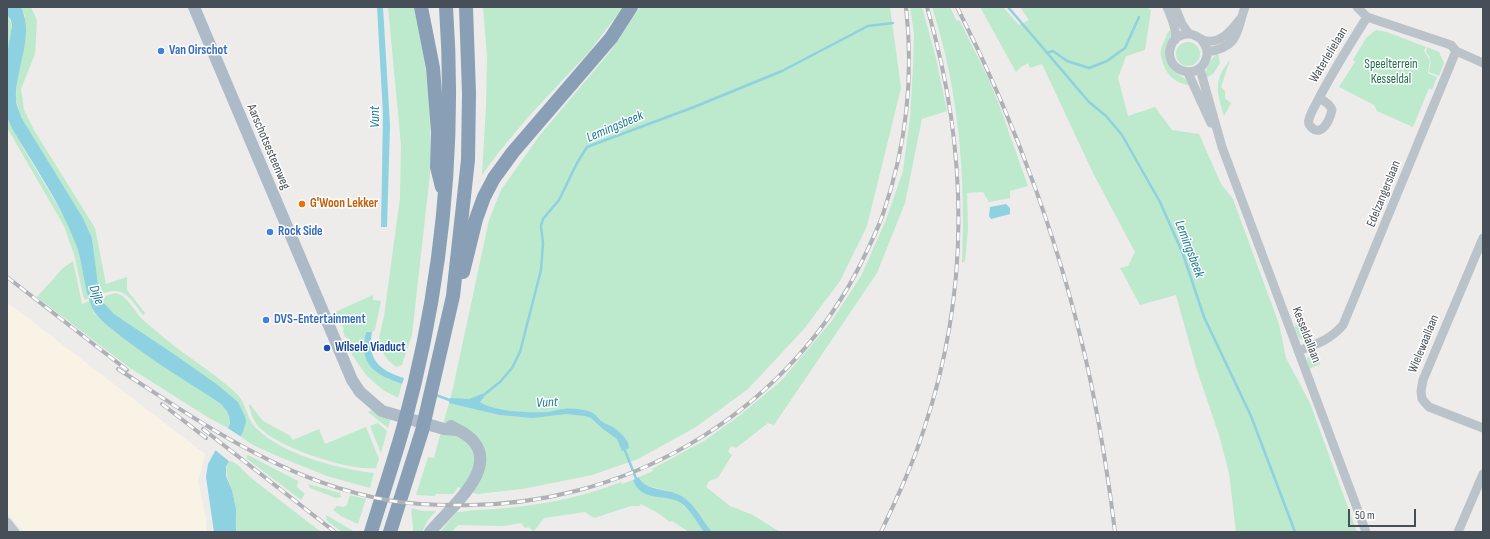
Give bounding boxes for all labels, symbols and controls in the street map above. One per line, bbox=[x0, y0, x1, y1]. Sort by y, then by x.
street label: Waterlelielaan bbox=[1306, 24, 1352, 86]
place label: Van Oirschot bbox=[169, 43, 228, 59]
marker: Van Oirschot bbox=[156, 46, 166, 56]
park label: Speelterrein Kesseldal bbox=[1364, 57, 1418, 88]
street label: Aarschotsesteenweg bbox=[243, 102, 293, 192]
water label: Vunt bbox=[367, 106, 383, 128]
water label: Lemingsbeek bbox=[584, 108, 646, 146]
street label: Edelzangerslaan bbox=[1364, 159, 1404, 229]
place label: G'Woon Lekker bbox=[310, 196, 378, 212]
marker: G'Woon Lekker bbox=[297, 199, 307, 209]
water label: Lemingsbeek bbox=[1170, 218, 1208, 280]
place label: Rock Side bbox=[278, 224, 323, 240]
marker: Rock Side bbox=[265, 227, 275, 237]
water label: Dijle bbox=[85, 283, 107, 307]
street label: Kesseldallaan bbox=[1288, 305, 1324, 365]
place label: DVS-Entertainment bbox=[274, 312, 366, 328]
street label: Wielewaallaan bbox=[1405, 313, 1443, 375]
marker: DVS-Entertainment bbox=[261, 315, 271, 325]
place label: Wilsele Viaduct bbox=[335, 340, 406, 356]
marker: Wilsele Viaduct bbox=[322, 343, 332, 353]
water label: Vunt bbox=[536, 394, 558, 412]
scale bar bbox=[1350, 501, 1418, 527]
text: 50 m bbox=[1355, 508, 1375, 523]

